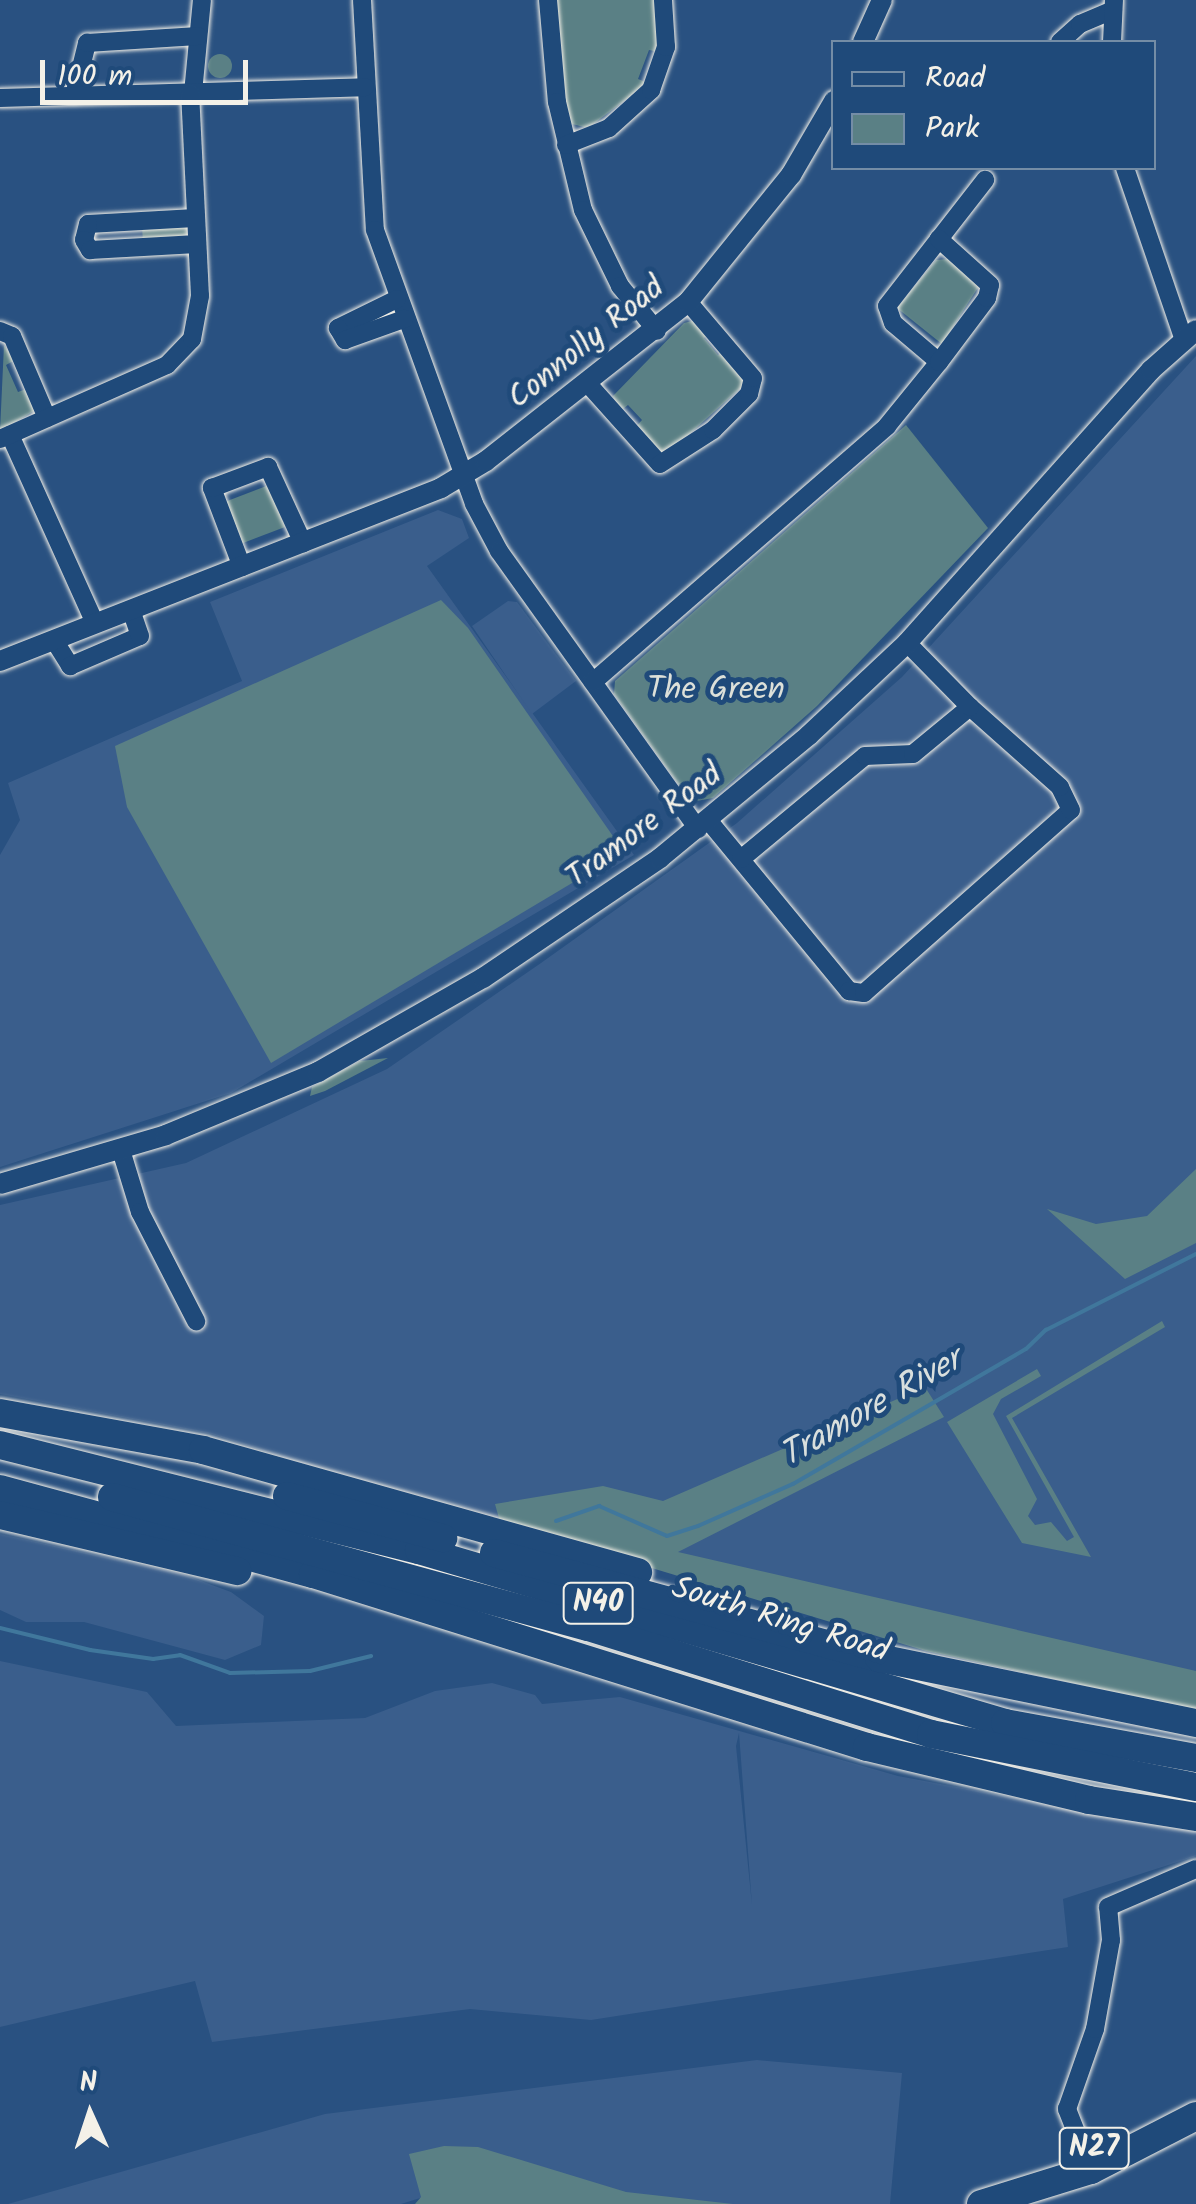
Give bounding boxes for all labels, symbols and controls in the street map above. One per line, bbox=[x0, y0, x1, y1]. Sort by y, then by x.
scale bar bbox=[45, 40, 252, 102]
legend bbox=[831, 40, 1156, 170]
text: 100 m bbox=[57, 53, 132, 101]
text: Road bbox=[925, 55, 985, 103]
text: Park bbox=[925, 105, 979, 153]
street label: Connolly Road bbox=[501, 269, 673, 419]
park label: The Green bbox=[647, 671, 785, 709]
street label: Tramore Road bbox=[560, 756, 730, 898]
water label: Tramore River bbox=[773, 1340, 969, 1478]
street label: South Ring Road bbox=[667, 1570, 893, 1672]
road number: N40 bbox=[560, 1578, 636, 1628]
text: N bbox=[78, 2061, 98, 2106]
north arrow bbox=[40, 2064, 140, 2164]
road number: N27 bbox=[1056, 2123, 1132, 2173]

